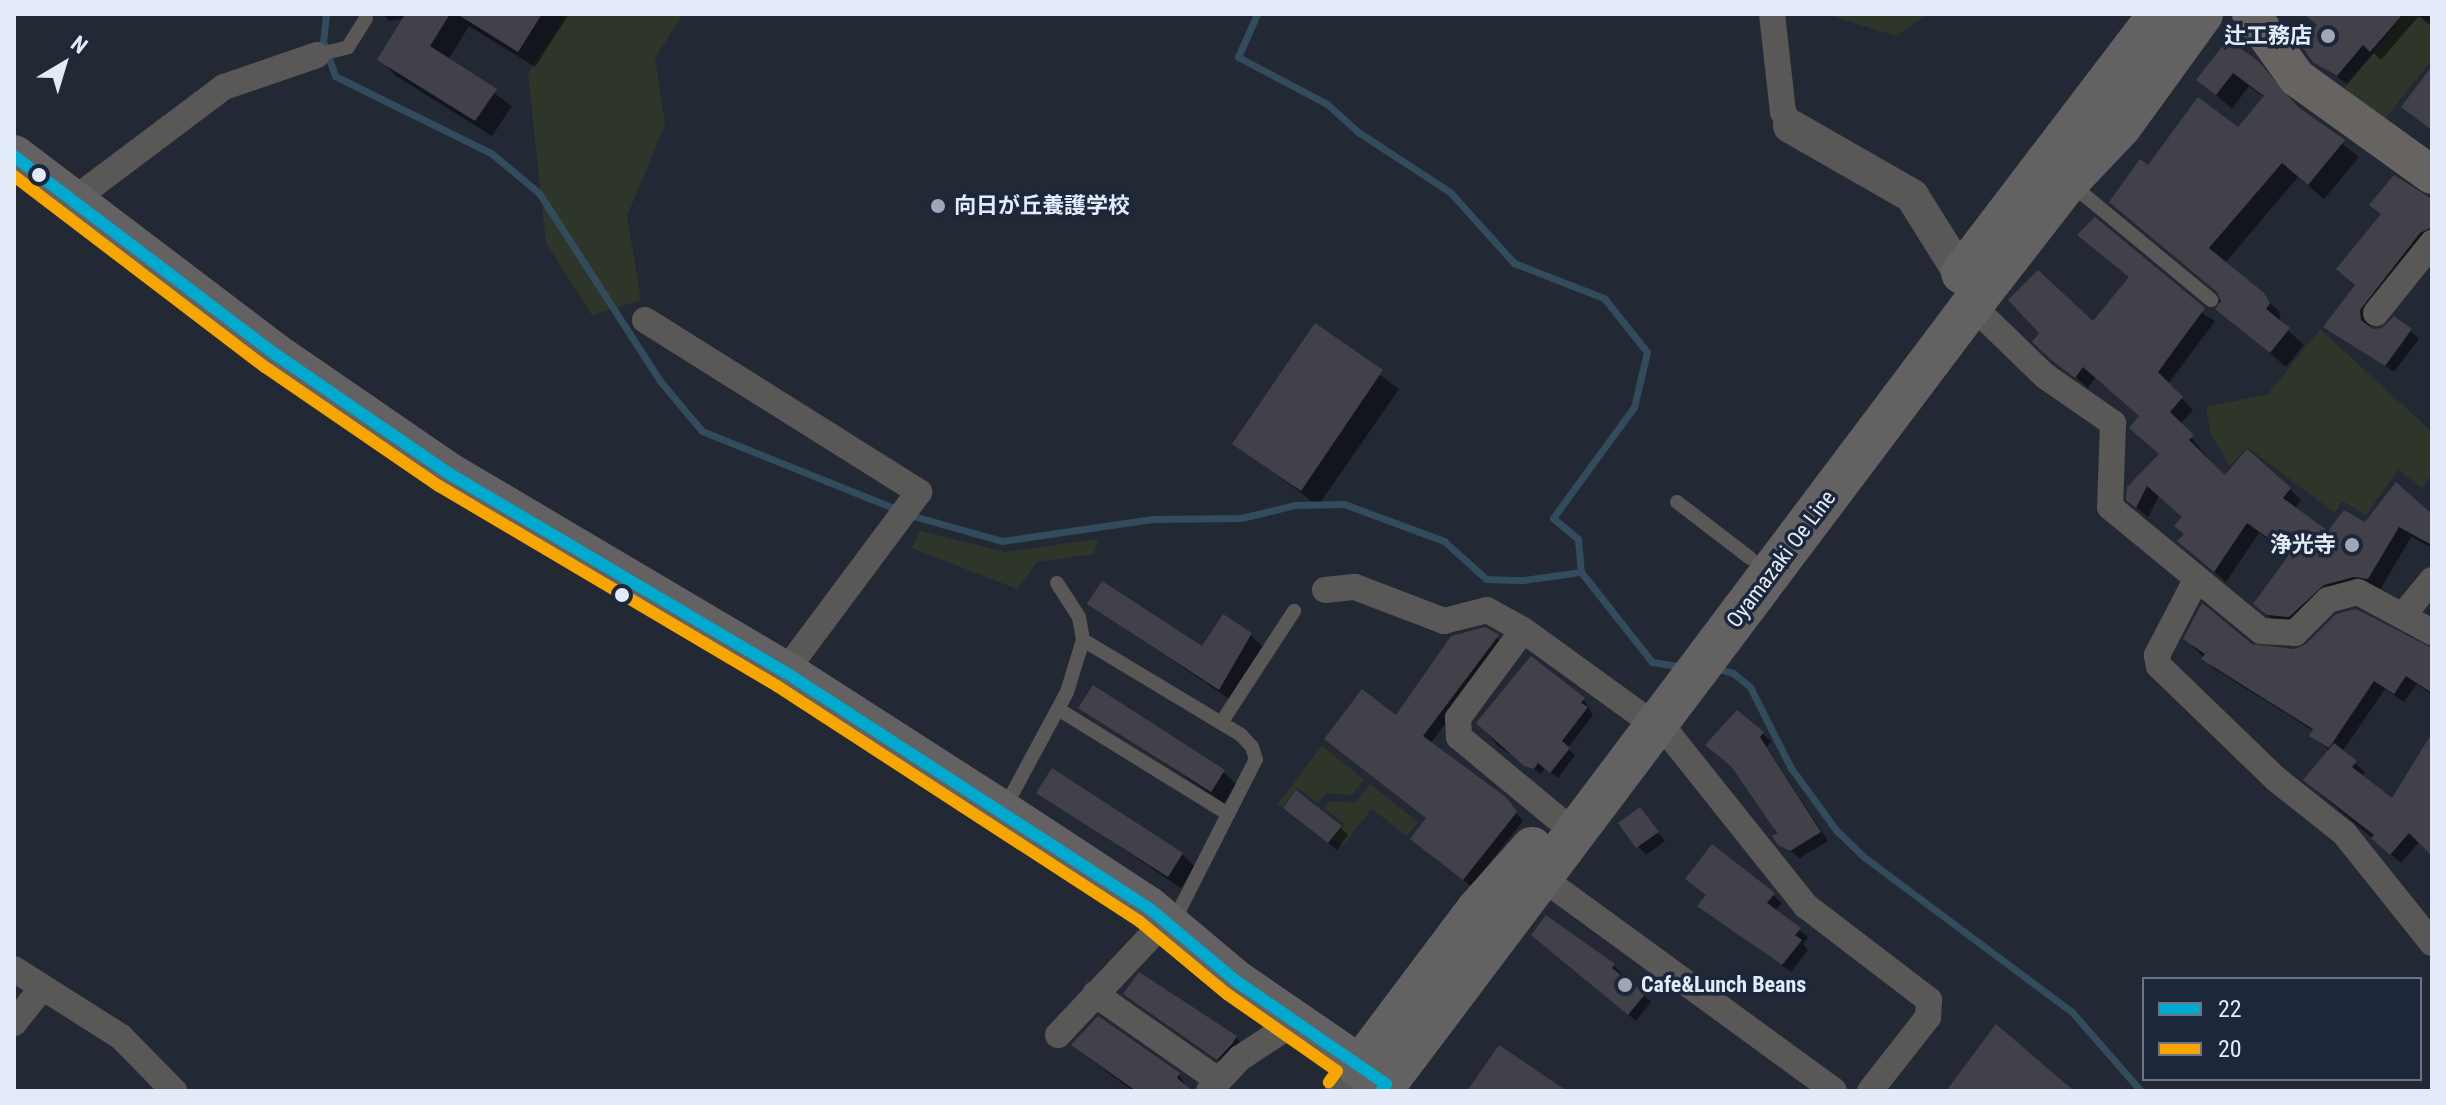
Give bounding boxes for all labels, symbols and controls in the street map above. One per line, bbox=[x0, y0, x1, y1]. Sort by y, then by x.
place label: 辻工務店 bbox=[2224, 23, 2312, 49]
north arrow bbox=[24, 24, 104, 104]
marker: 辻工務店 bbox=[2319, 27, 2337, 45]
text: N bbox=[66, 31, 92, 59]
unlabelled marker bbox=[31, 167, 47, 183]
place label: 向日が丘養護学校 bbox=[954, 193, 1130, 219]
marker: 向日が丘養護学校 bbox=[929, 197, 947, 215]
street label: Oyamazaki Oe Line bbox=[1721, 485, 1841, 633]
place label: 浄光寺 bbox=[2270, 532, 2336, 558]
marker: 浄光寺 bbox=[2343, 536, 2361, 554]
unlabelled marker bbox=[614, 587, 630, 603]
place label: Cafe&Lunch Beans bbox=[1641, 972, 1806, 998]
marker: Cafe&Lunch Beans bbox=[1616, 976, 1634, 994]
legend bbox=[2142, 977, 2422, 1081]
text: 22 bbox=[2218, 995, 2242, 1023]
text: 20 bbox=[2218, 1035, 2242, 1063]

